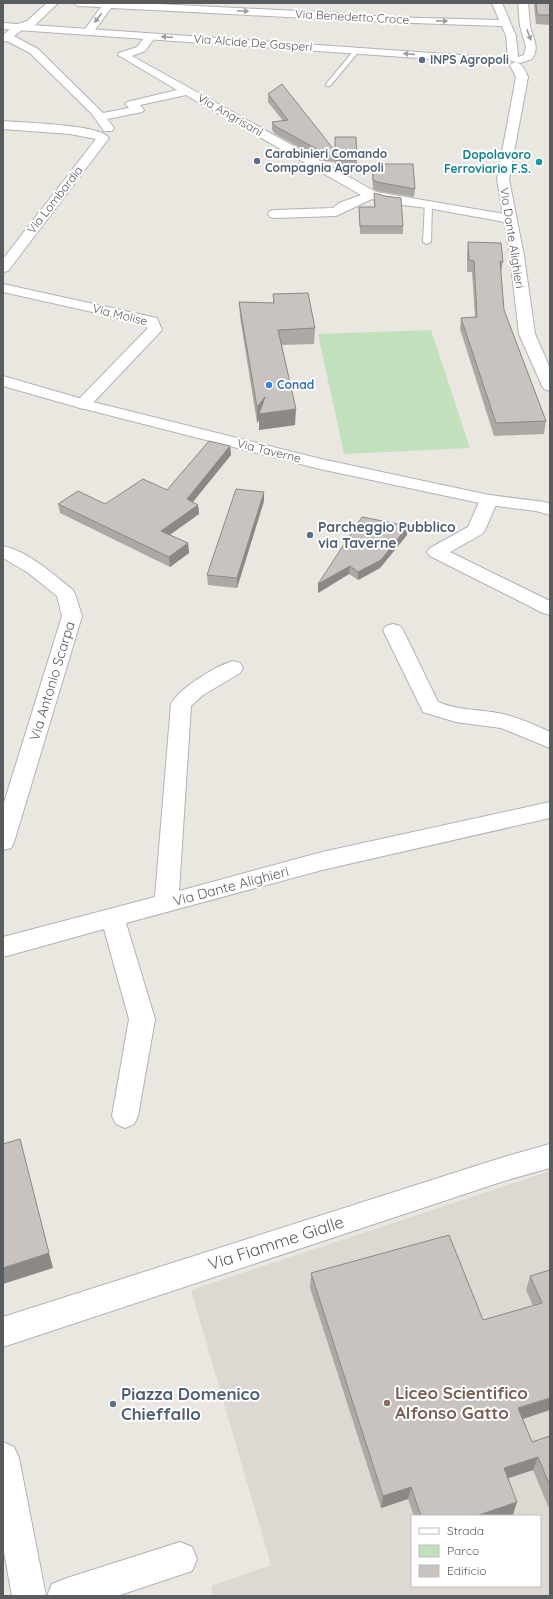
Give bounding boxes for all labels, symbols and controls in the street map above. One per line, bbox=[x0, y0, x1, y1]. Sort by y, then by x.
street label: Via Benedetto Croce bbox=[294, 6, 410, 27]
one-way arrow bbox=[237, 8, 249, 15]
one-way arrow bbox=[94, 13, 102, 23]
one-way arrow bbox=[436, 18, 448, 25]
one-way arrow bbox=[526, 29, 532, 41]
street label: Via Alcide De Gasperi bbox=[193, 31, 313, 54]
one-way arrow bbox=[161, 33, 173, 40]
one-way arrow bbox=[402, 50, 415, 57]
place label: INPS Agropoli bbox=[430, 52, 509, 67]
marker: INPS Agropoli bbox=[417, 55, 427, 65]
street label: Via Angrisani bbox=[195, 90, 266, 139]
place label: Carabinieri Comando Compagnia Agropoli bbox=[265, 146, 388, 175]
place label: Dopolavoro Ferroviario F.S. bbox=[444, 147, 531, 176]
marker: Carabinieri Comando Compagnia Agropoli bbox=[252, 156, 262, 166]
marker: Dopolavoro Ferroviario F.S. bbox=[534, 157, 544, 167]
street label: Via Lombardia bbox=[24, 163, 86, 236]
street label: Via Dante Alighieri bbox=[497, 186, 528, 289]
street label: Via Molise bbox=[91, 300, 149, 329]
place label: Conad bbox=[277, 377, 314, 392]
marker: Conad bbox=[264, 380, 274, 390]
street label: Via Taverne bbox=[235, 435, 303, 466]
place label: Parcheggio Pubblico via Taverne bbox=[318, 518, 456, 552]
marker: Parcheggio Pubblico via Taverne bbox=[305, 530, 315, 540]
street label: Via Antonio Scarpa bbox=[25, 619, 79, 743]
street label: Via Dante Alighieri bbox=[171, 862, 291, 910]
street label: Via Fiamme Gialle bbox=[205, 1211, 346, 1274]
place label: Liceo Scientifico Alfonso Gatto bbox=[395, 1382, 528, 1423]
place label: Piazza Domenico Chieffallo bbox=[121, 1383, 260, 1424]
marker: Liceo Scientifico Alfonso Gatto bbox=[382, 1398, 392, 1408]
marker: Piazza Domenico Chieffallo bbox=[108, 1399, 118, 1409]
legend bbox=[411, 1515, 541, 1587]
text: Strada bbox=[447, 1523, 484, 1538]
text: Parco bbox=[447, 1543, 479, 1558]
text: Edificio bbox=[447, 1563, 487, 1578]

